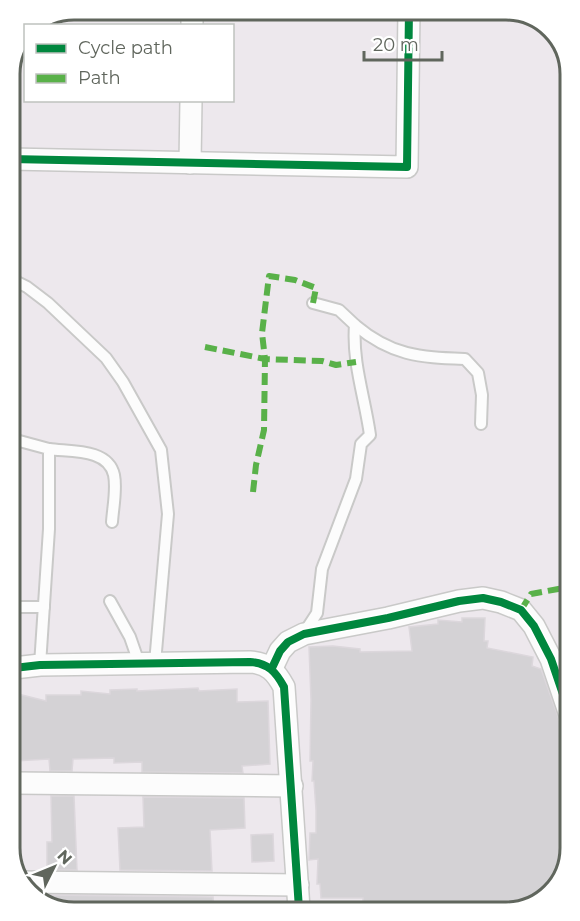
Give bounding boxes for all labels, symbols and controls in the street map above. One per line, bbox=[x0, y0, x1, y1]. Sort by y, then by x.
legend bbox=[24, 24, 234, 102]
scale bar bbox=[364, 24, 442, 62]
text: 20 m bbox=[373, 34, 419, 56]
text: Cycle path bbox=[78, 37, 173, 59]
text: Path bbox=[78, 67, 121, 89]
north arrow bbox=[24, 837, 84, 897]
text: N bbox=[53, 846, 76, 868]

